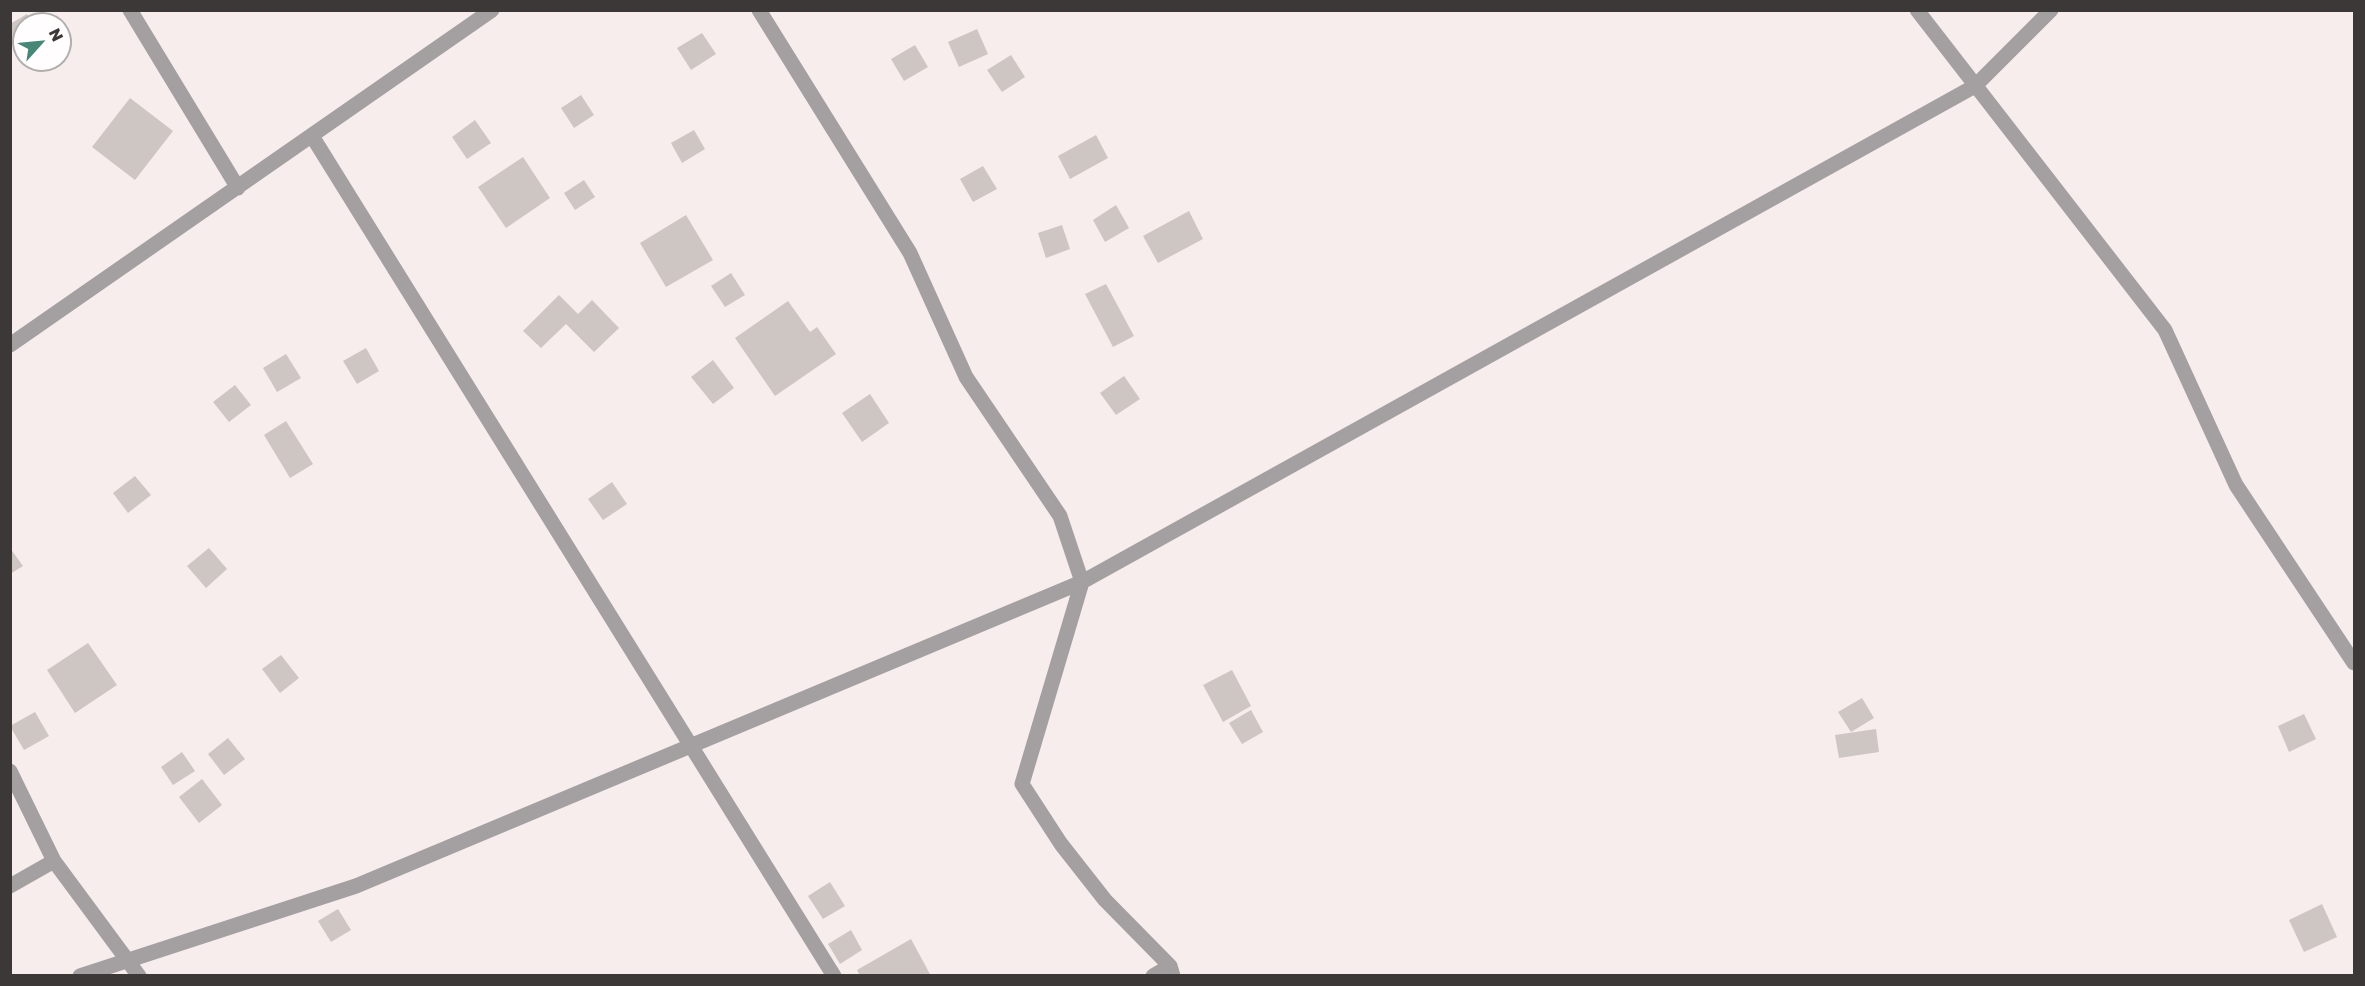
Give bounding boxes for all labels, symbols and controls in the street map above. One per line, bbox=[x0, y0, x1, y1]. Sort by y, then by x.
north arrow bbox=[12, 12, 72, 72]
text: N bbox=[45, 25, 68, 45]

